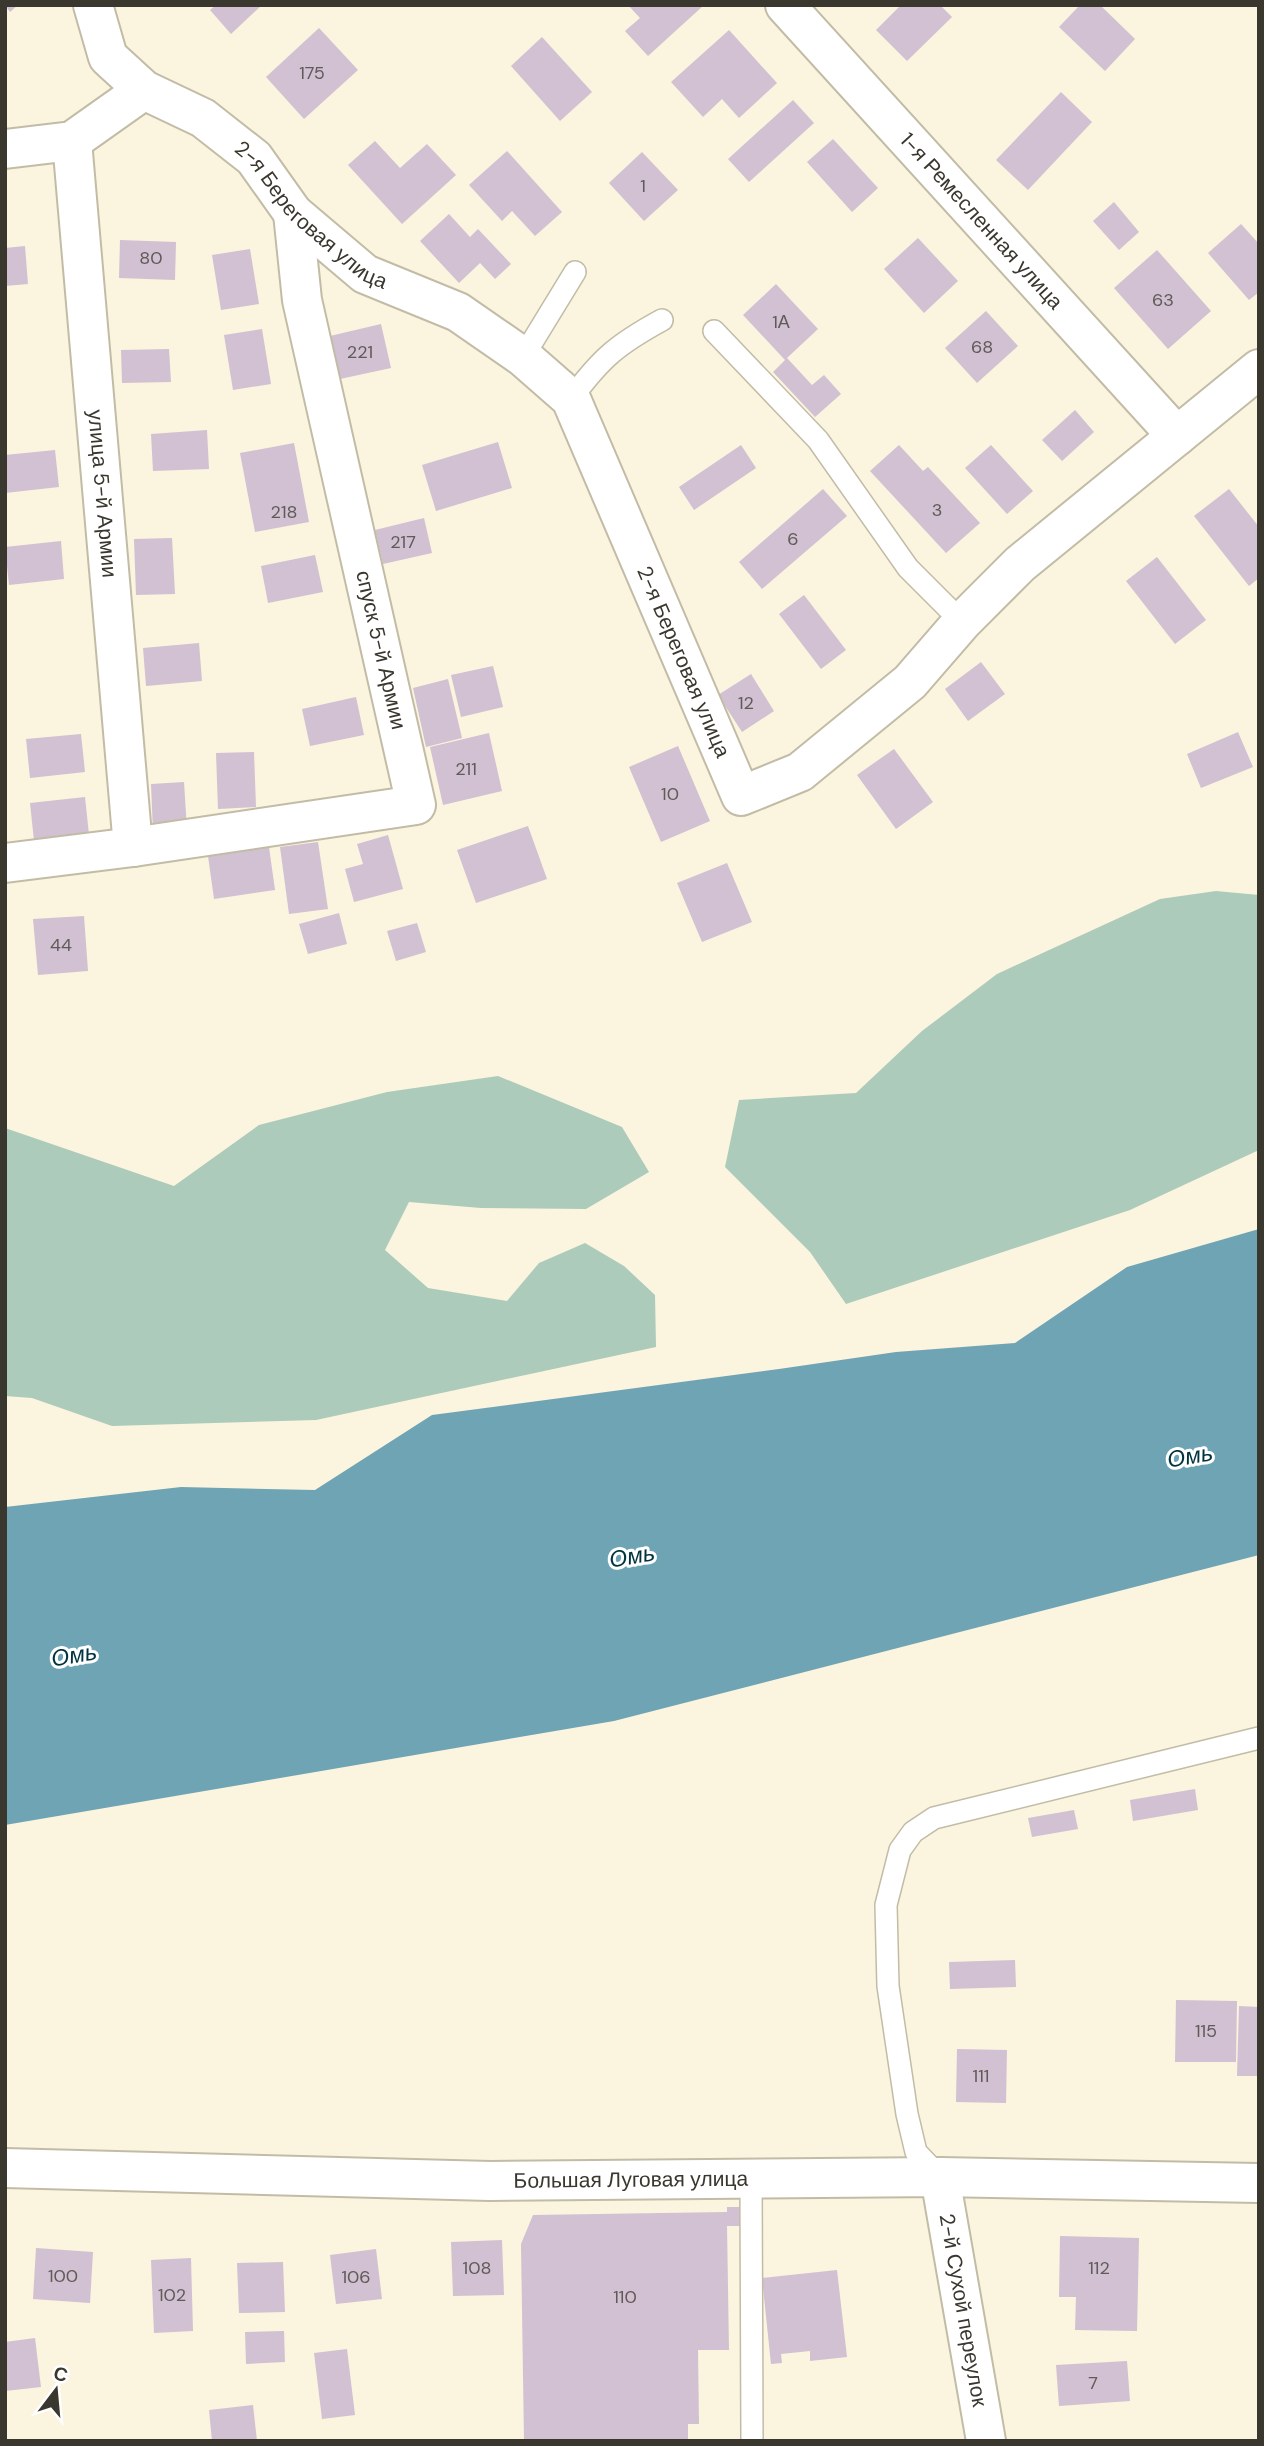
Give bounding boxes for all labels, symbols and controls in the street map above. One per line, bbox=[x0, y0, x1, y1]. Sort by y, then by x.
house number: 175 bbox=[299, 61, 325, 85]
street label: 1-я Ремесленная улица bbox=[894, 127, 1069, 316]
street label: 2-я Береговая улица bbox=[229, 134, 392, 296]
house number: 1 bbox=[640, 174, 646, 198]
house number: 80 bbox=[139, 246, 163, 270]
house number: 63 bbox=[1152, 288, 1174, 312]
house number: 1А bbox=[772, 310, 790, 334]
house number: 68 bbox=[971, 335, 993, 359]
house number: 221 bbox=[347, 340, 373, 364]
street label: улица 5-й Армии bbox=[81, 409, 124, 579]
house number: 3 bbox=[932, 498, 942, 522]
house number: 218 bbox=[271, 500, 297, 524]
house number: 6 bbox=[787, 527, 799, 551]
house number: 217 bbox=[390, 530, 416, 554]
street label: 2-я Береговая улица bbox=[630, 562, 737, 762]
street label: спуск 5-й Армии bbox=[349, 568, 413, 732]
house number: 12 bbox=[738, 691, 754, 715]
house number: 211 bbox=[455, 757, 477, 781]
house number: 10 bbox=[661, 782, 679, 806]
house number: 44 bbox=[50, 933, 72, 957]
water label: Омь bbox=[1165, 1437, 1215, 1475]
water label: Омь bbox=[607, 1537, 657, 1575]
water label: Омь bbox=[49, 1636, 99, 1674]
house number: 115 bbox=[1195, 2019, 1217, 2043]
house number: 111 bbox=[973, 2064, 989, 2088]
street label: Большая Луговая улица bbox=[513, 2165, 749, 2195]
street label: 2-й Сухой переулок bbox=[933, 2211, 994, 2409]
house number: 108 bbox=[463, 2256, 491, 2280]
house number: 112 bbox=[1088, 2256, 1110, 2280]
house number: 100 bbox=[48, 2264, 78, 2288]
house number: 106 bbox=[341, 2265, 371, 2289]
house number: 102 bbox=[158, 2283, 186, 2307]
house number: 110 bbox=[613, 2285, 637, 2309]
north arrow bbox=[21, 2355, 91, 2425]
text: С bbox=[51, 2360, 71, 2388]
house number: 7 bbox=[1088, 2371, 1098, 2395]

